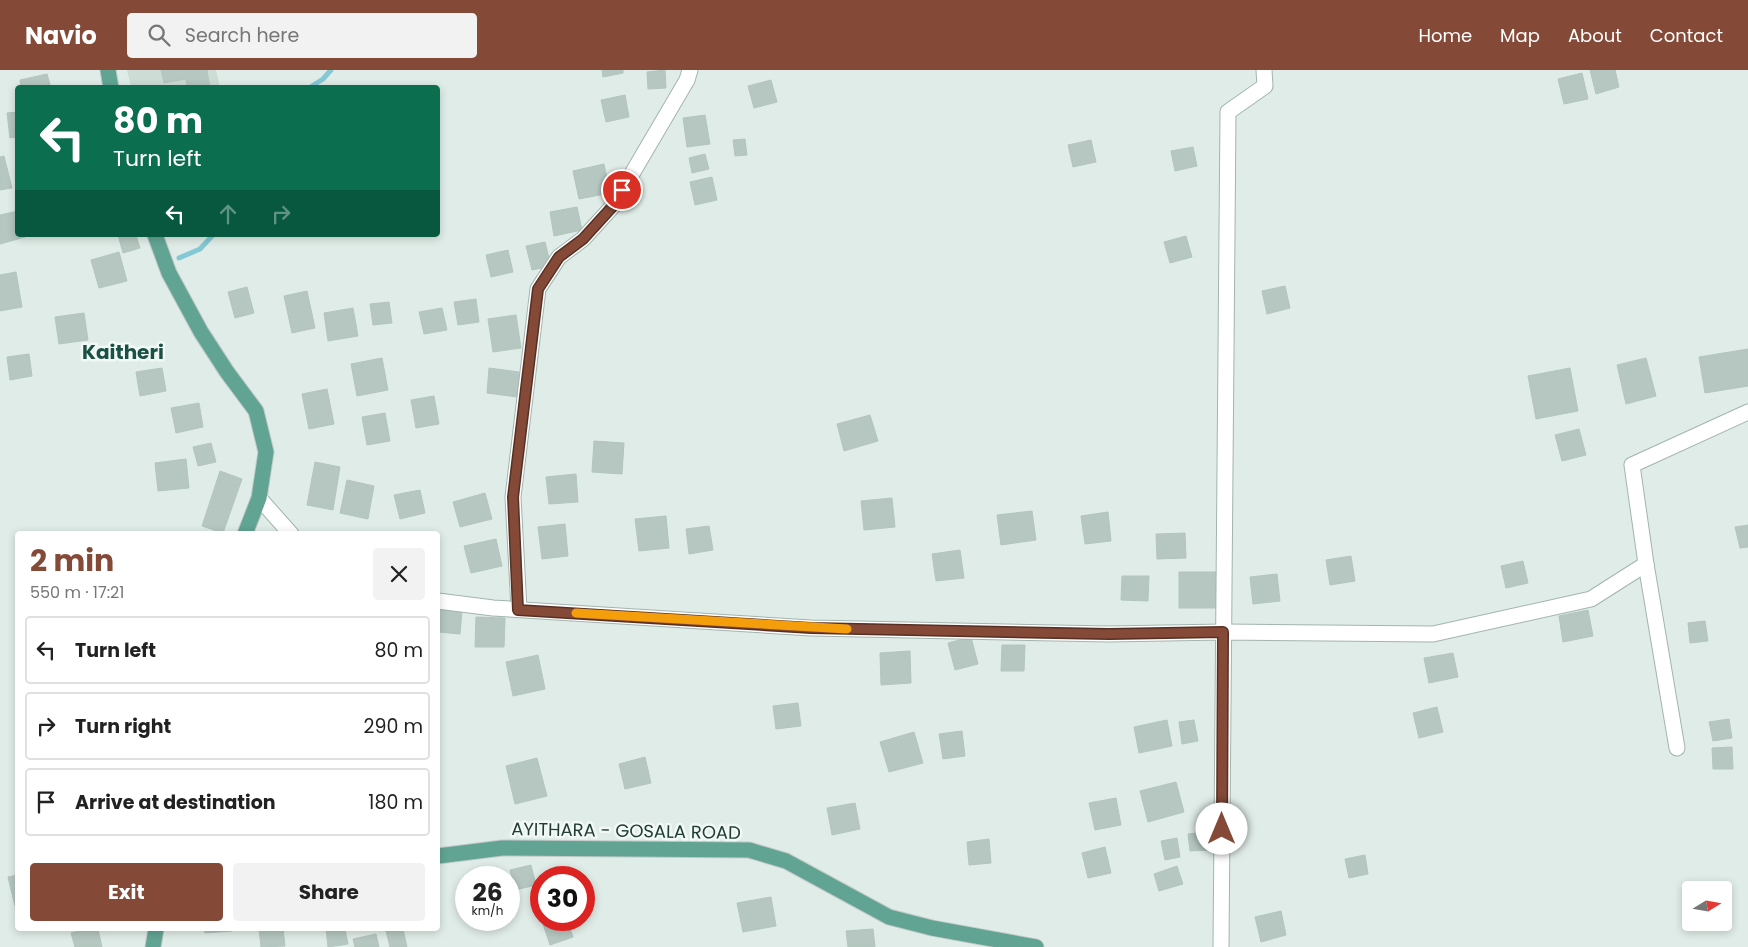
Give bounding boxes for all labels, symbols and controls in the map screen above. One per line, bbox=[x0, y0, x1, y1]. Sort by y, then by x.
search box bbox=[127, 13, 477, 58]
text: Navio bbox=[25, 19, 97, 52]
icon: search bbox=[145, 21, 173, 49]
text: Search here bbox=[185, 22, 299, 49]
text: Home bbox=[1418, 23, 1472, 48]
text: Map bbox=[1500, 23, 1540, 48]
text: About bbox=[1568, 23, 1622, 48]
text: Contact bbox=[1650, 23, 1723, 48]
text: 80 m bbox=[113, 96, 203, 145]
icon: left bbox=[30, 105, 95, 170]
text: Turn left bbox=[113, 143, 201, 174]
pin bbox=[601, 169, 643, 211]
icon: arrive bbox=[608, 176, 636, 204]
icon: left bbox=[161, 200, 189, 228]
icon: ahead bbox=[214, 200, 242, 228]
icon: right bbox=[267, 200, 295, 228]
district label: Kaitheri bbox=[82, 338, 164, 366]
text: 2 min bbox=[30, 539, 114, 582]
button: close bbox=[373, 548, 425, 600]
text: 550 m · 17:21 bbox=[30, 581, 124, 604]
icon: left bbox=[32, 636, 60, 664]
text: Turn left bbox=[75, 637, 156, 664]
text: 80 m bbox=[374, 637, 423, 664]
icon: right bbox=[32, 712, 60, 740]
text: Turn right bbox=[75, 713, 171, 740]
text: 290 m bbox=[364, 713, 423, 740]
icon: arrive bbox=[32, 788, 60, 816]
text: Arrive at destination bbox=[75, 789, 276, 816]
text: 180 m bbox=[368, 789, 423, 816]
position arrow bbox=[1195, 802, 1247, 854]
street label: AYITHARA - GOSALA ROAD bbox=[511, 816, 741, 845]
button: Exit bbox=[30, 863, 223, 921]
button: Share bbox=[233, 863, 425, 921]
speed limit sign: 30 bbox=[530, 866, 595, 931]
text: 26 bbox=[472, 875, 503, 910]
north arrow bbox=[1682, 881, 1732, 931]
map controls bbox=[1682, 881, 1732, 931]
text: km/h bbox=[472, 902, 503, 919]

